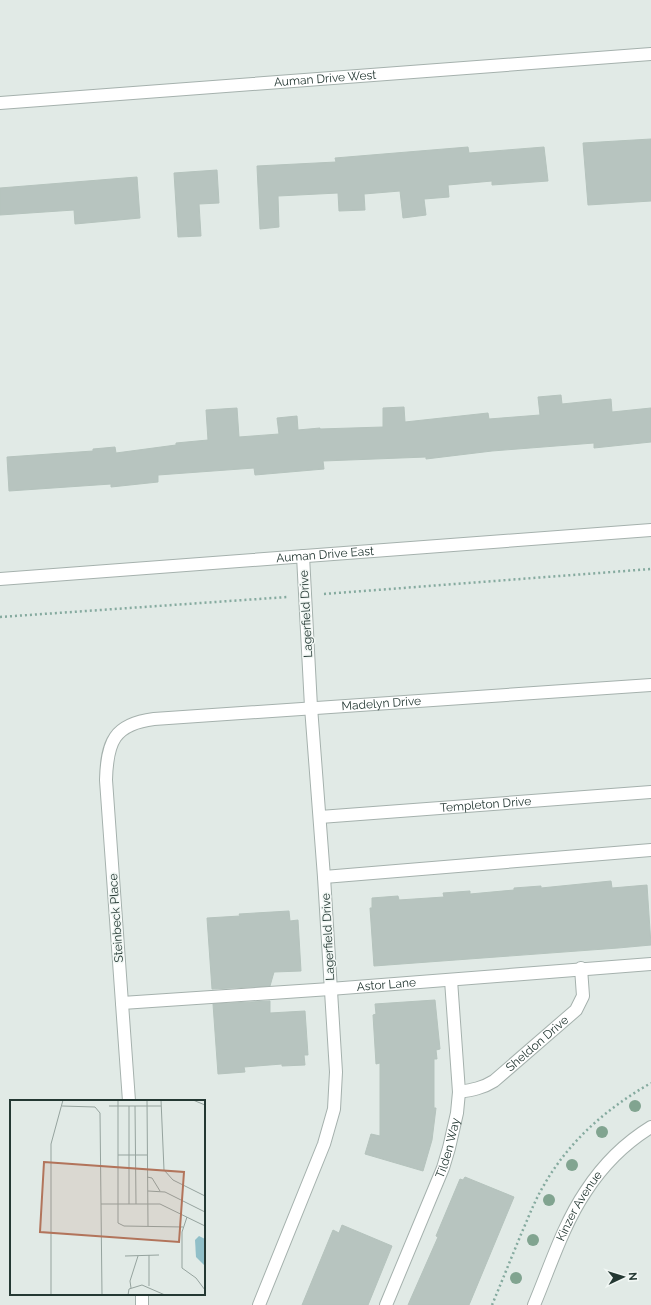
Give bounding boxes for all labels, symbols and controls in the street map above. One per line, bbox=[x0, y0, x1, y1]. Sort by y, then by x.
street label: Auman Drive West bbox=[273, 68, 377, 89]
street label: Auman Drive East bbox=[276, 544, 375, 565]
street label: Lagerfield Drive bbox=[297, 570, 315, 658]
street label: Madelyn Drive bbox=[341, 694, 422, 713]
street label: Templeton Drive bbox=[439, 794, 532, 815]
street label: Steinbeck Place bbox=[106, 873, 126, 963]
street label: Lagerfield Drive bbox=[319, 893, 337, 981]
street label: Astor Lane bbox=[356, 975, 417, 994]
street label: Sheldon Drive bbox=[503, 1013, 571, 1074]
inset map bbox=[10, 1100, 205, 1295]
street label: Tilden Way bbox=[433, 1116, 463, 1180]
street label: Kinzer Avenue bbox=[554, 1168, 605, 1243]
north arrow bbox=[603, 1257, 643, 1297]
text: N bbox=[626, 1272, 639, 1281]

